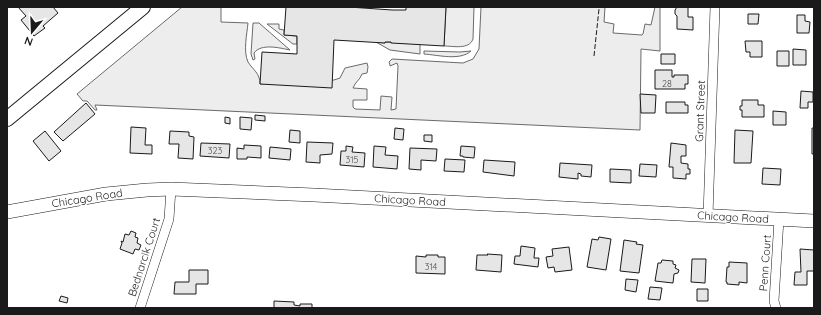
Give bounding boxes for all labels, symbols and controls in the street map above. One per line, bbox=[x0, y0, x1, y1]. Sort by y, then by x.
north arrow bbox=[12, 12, 52, 52]
text: N bbox=[23, 34, 35, 49]
house number: 28 bbox=[662, 78, 672, 89]
street label: Grant Street bbox=[692, 80, 708, 142]
house number: 323 bbox=[208, 145, 222, 156]
house number: 315 bbox=[346, 154, 359, 165]
street label: Chicago Road bbox=[50, 185, 124, 211]
street label: Chicago Road bbox=[374, 191, 446, 209]
street label: Chicago Road bbox=[697, 208, 769, 226]
street label: Bednarcik Court bbox=[125, 216, 163, 298]
street label: Penn Court bbox=[756, 234, 774, 292]
house number: 314 bbox=[425, 261, 438, 272]

